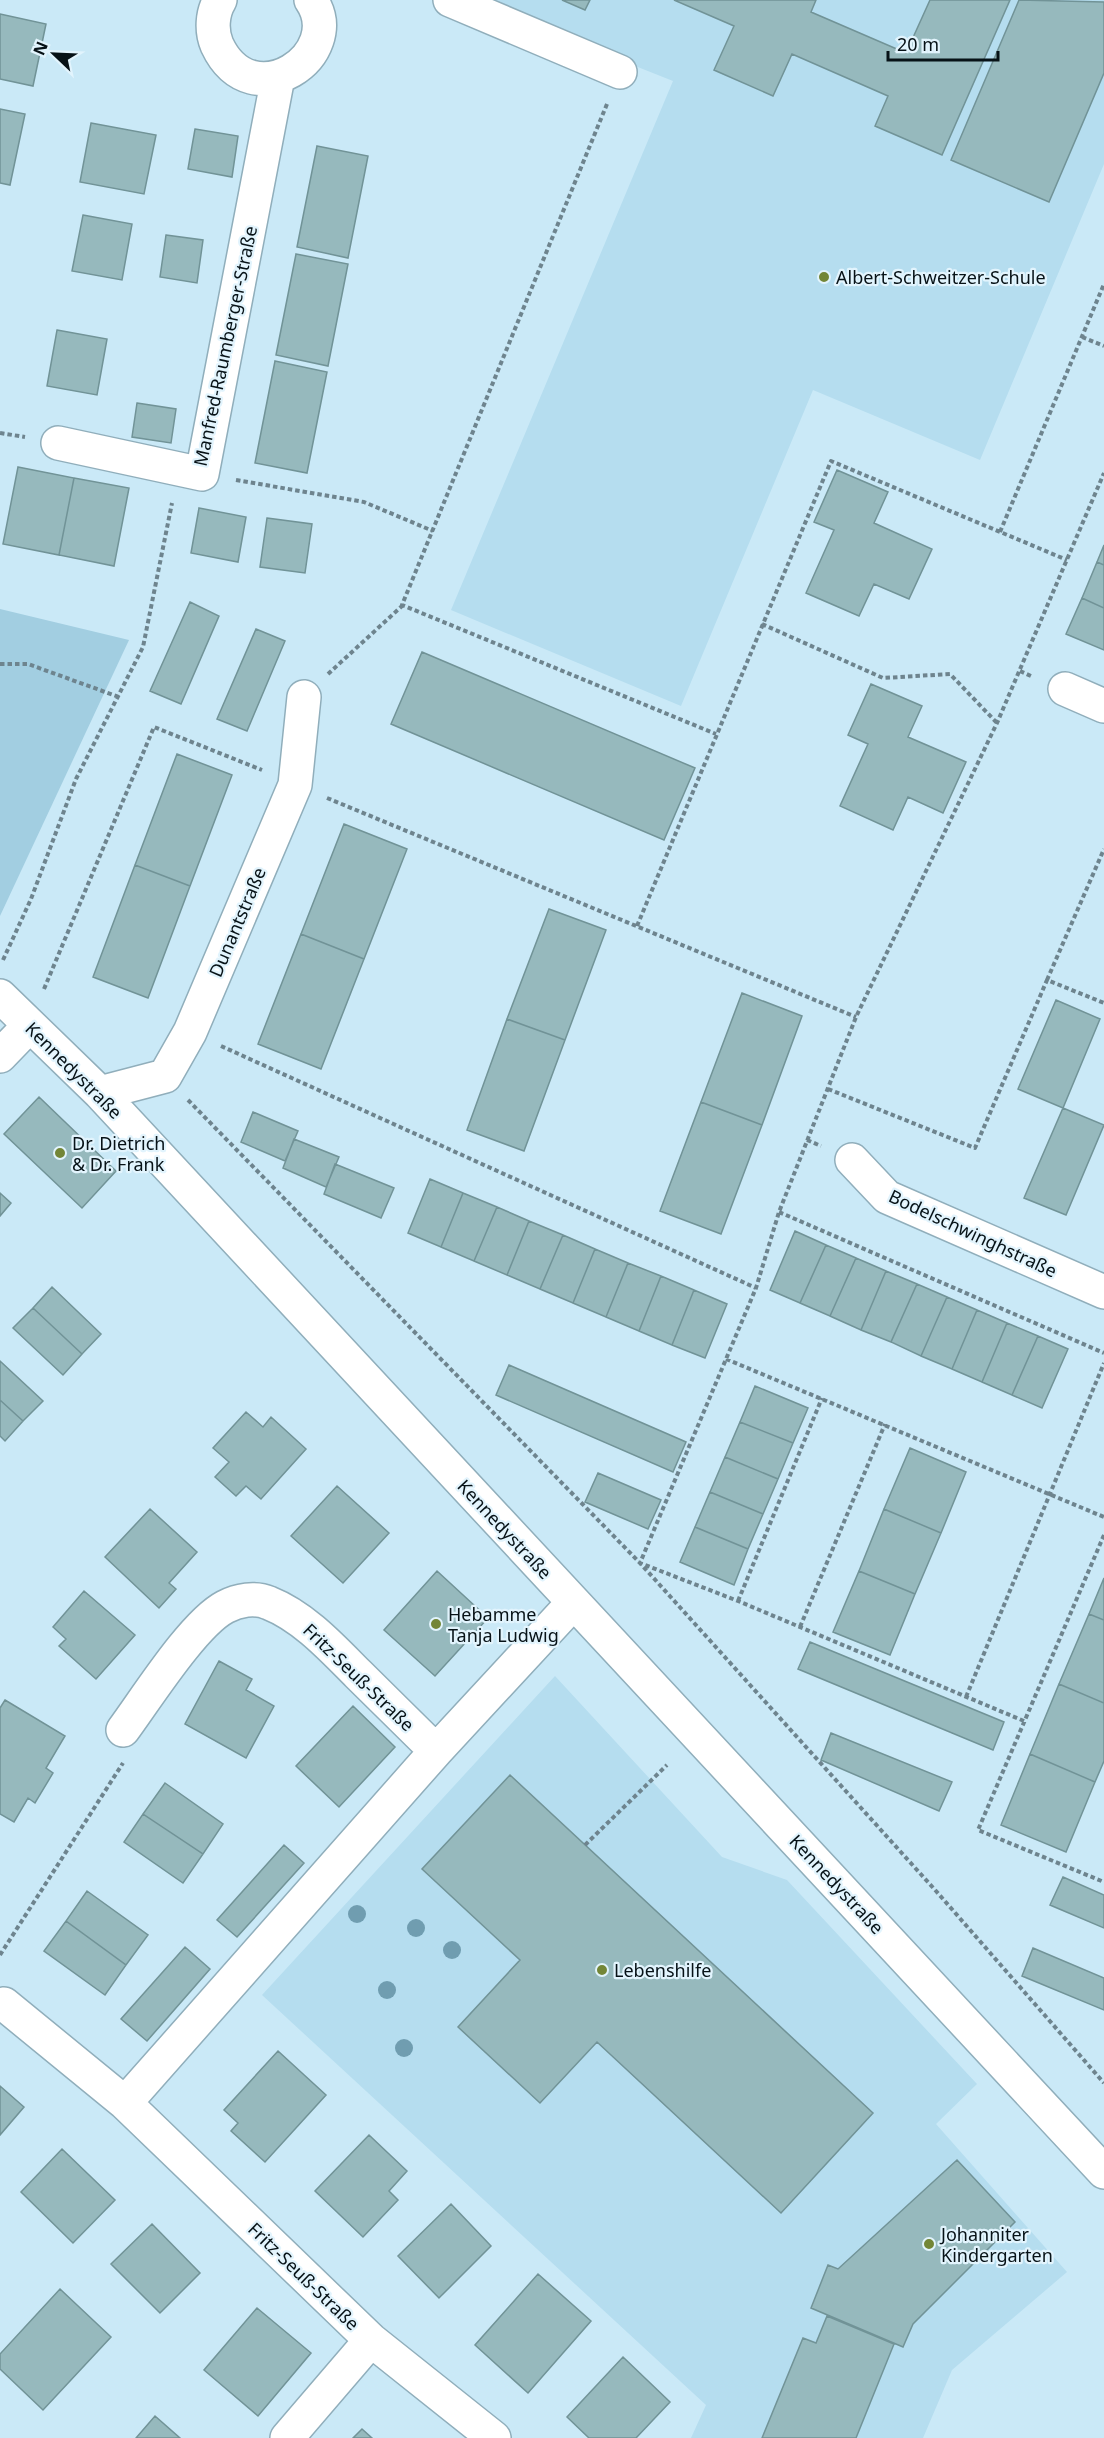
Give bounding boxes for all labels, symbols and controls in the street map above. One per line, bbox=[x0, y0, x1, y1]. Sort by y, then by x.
north arrow bbox=[24, 24, 84, 84]
scale bar bbox=[888, 24, 998, 62]
text: 20 m bbox=[897, 32, 939, 56]
text: N bbox=[28, 38, 53, 58]
street label: Manfred-Raumberger-Straße bbox=[188, 224, 262, 468]
place label: Albert-Schweitzer-Schule bbox=[836, 265, 1046, 289]
marker: Albert-Schweitzer-Schule bbox=[817, 270, 831, 284]
street label: Dunantstraße bbox=[203, 863, 271, 981]
street label: Kennedystraße bbox=[20, 1016, 128, 1124]
place label: Dr. Dietrich & Dr. Frank bbox=[72, 1131, 165, 1176]
marker: Dr. Dietrich & Dr. Frank bbox=[53, 1146, 67, 1160]
street label: Bodelschwinghstraße bbox=[885, 1184, 1061, 1282]
street label: Kennedystraße bbox=[453, 1474, 557, 1584]
place label: Hebamme Tanja Ludwig bbox=[448, 1602, 559, 1647]
marker: Hebamme Tanja Ludwig bbox=[429, 1617, 443, 1631]
street label: Fritz-Seuß-Straße bbox=[298, 1618, 420, 1736]
street label: Kennedystraße bbox=[785, 1829, 889, 1939]
place label: Lebenshilfe bbox=[614, 1958, 711, 1982]
marker: Lebenshilfe bbox=[595, 1963, 609, 1977]
street label: Fritz-Seuß-Straße bbox=[243, 2217, 365, 2335]
place label: Johanniter Kindergarten bbox=[939, 2222, 1053, 2267]
marker: Johanniter Kindergarten bbox=[922, 2237, 936, 2251]

